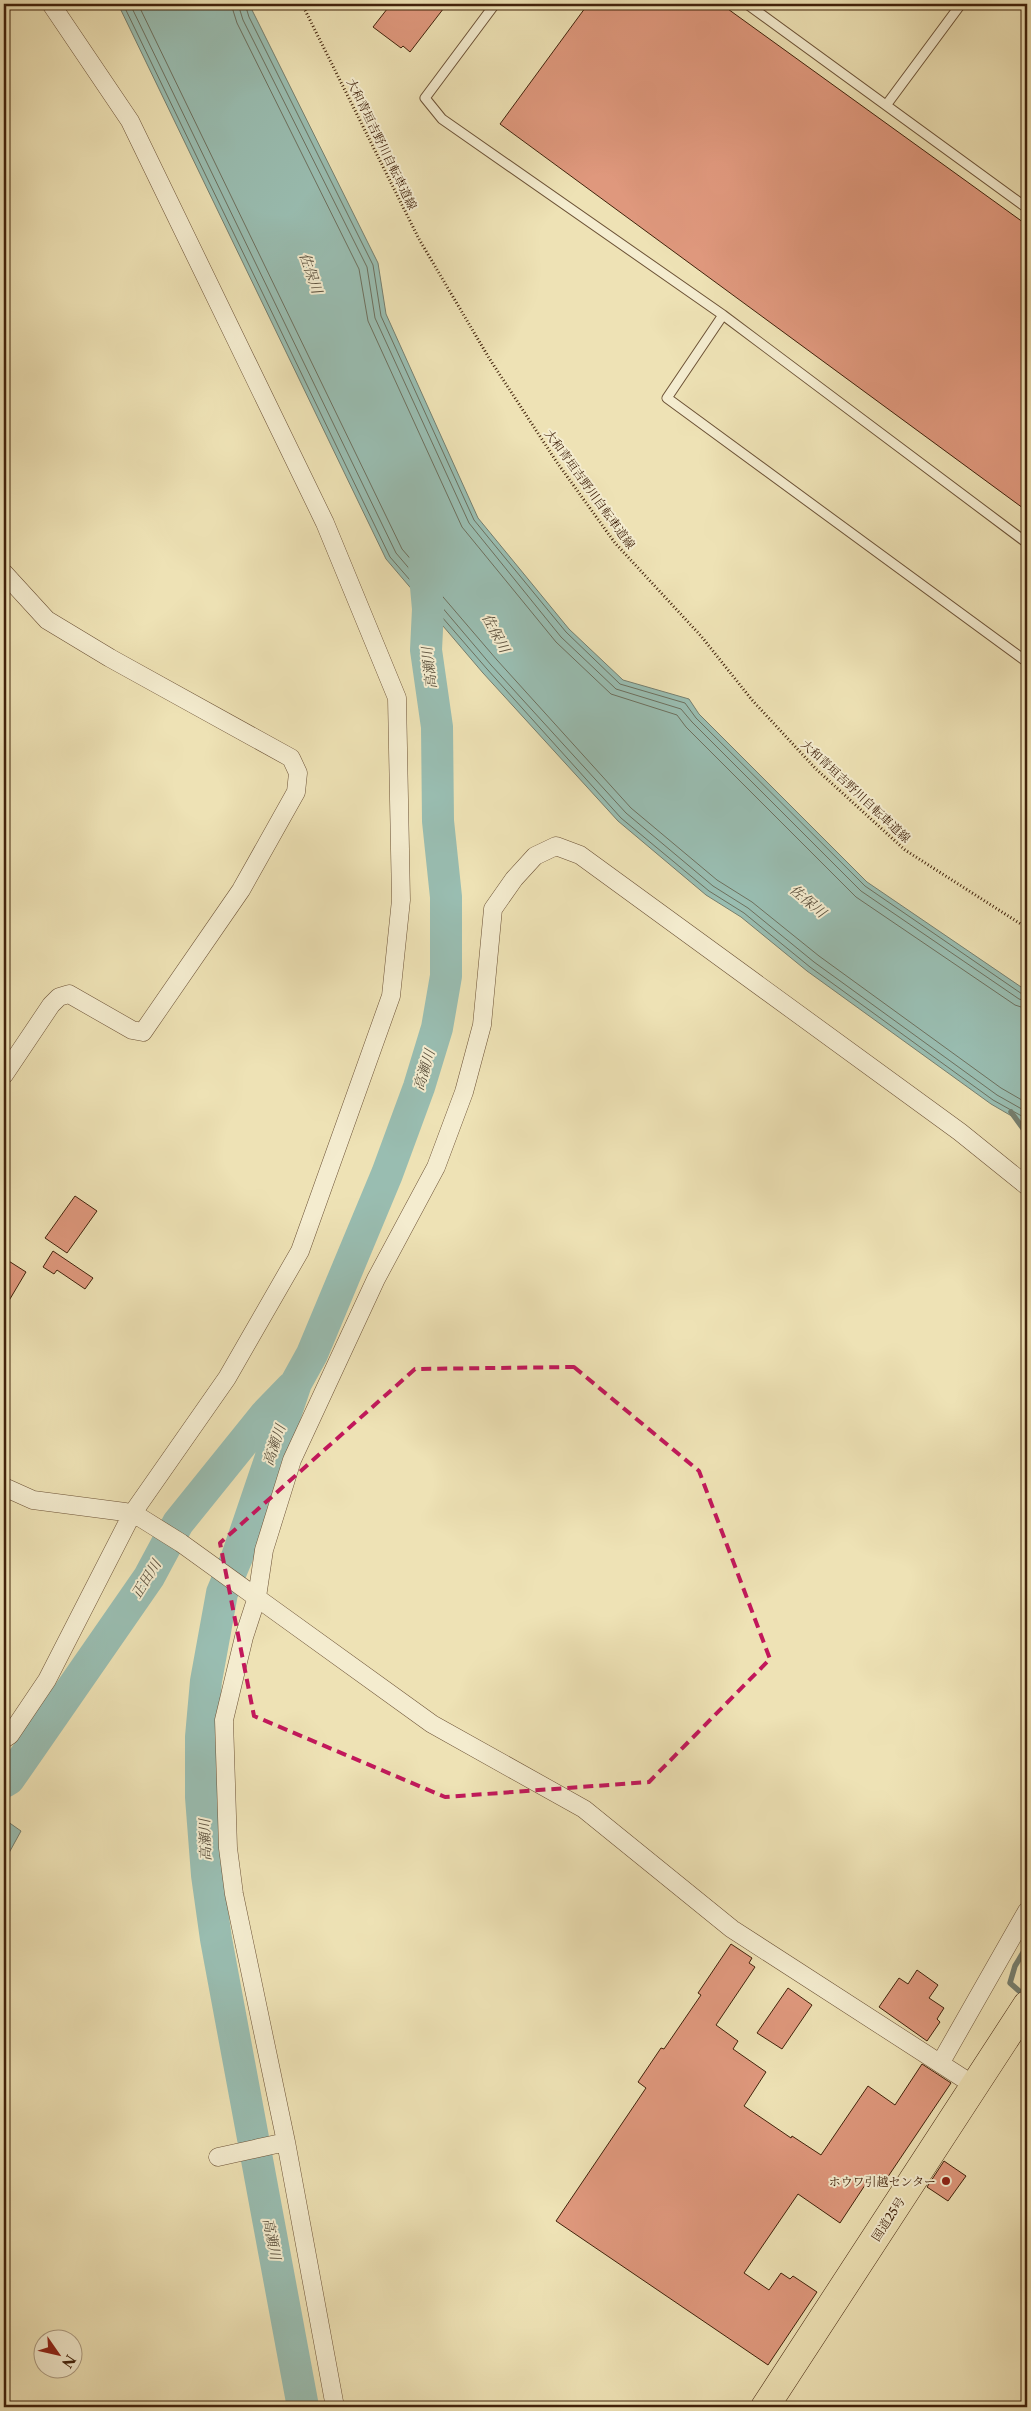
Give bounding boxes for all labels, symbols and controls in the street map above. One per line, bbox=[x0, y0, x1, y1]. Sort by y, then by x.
street label: 大和青垣吉野川自転車道線 bbox=[344, 76, 420, 212]
water label: 佐保川 bbox=[296, 250, 327, 298]
street label: 大和青垣吉野川自転車道線 bbox=[542, 426, 638, 552]
water label: 佐保川 bbox=[478, 610, 515, 658]
water label: 高瀬川 bbox=[418, 644, 440, 690]
street label: 大和青垣吉野川自転車道線 bbox=[798, 736, 914, 846]
water label: 佐保川 bbox=[786, 881, 831, 923]
water label: 高瀬川 bbox=[409, 1045, 439, 1093]
water label: 高瀬川 bbox=[259, 1420, 290, 1468]
water label: 正田川 bbox=[127, 1555, 166, 1602]
water label: 高瀬川 bbox=[195, 1817, 215, 1861]
place label: ホウワ引越センター bbox=[828, 2174, 936, 2189]
marker: ホウワ引越センター bbox=[940, 2175, 952, 2187]
street label: 国道25号 bbox=[868, 2194, 908, 2244]
water label: 高瀬川 bbox=[259, 2217, 285, 2263]
north arrow bbox=[32, 2328, 82, 2378]
text: N bbox=[58, 2351, 80, 2371]

